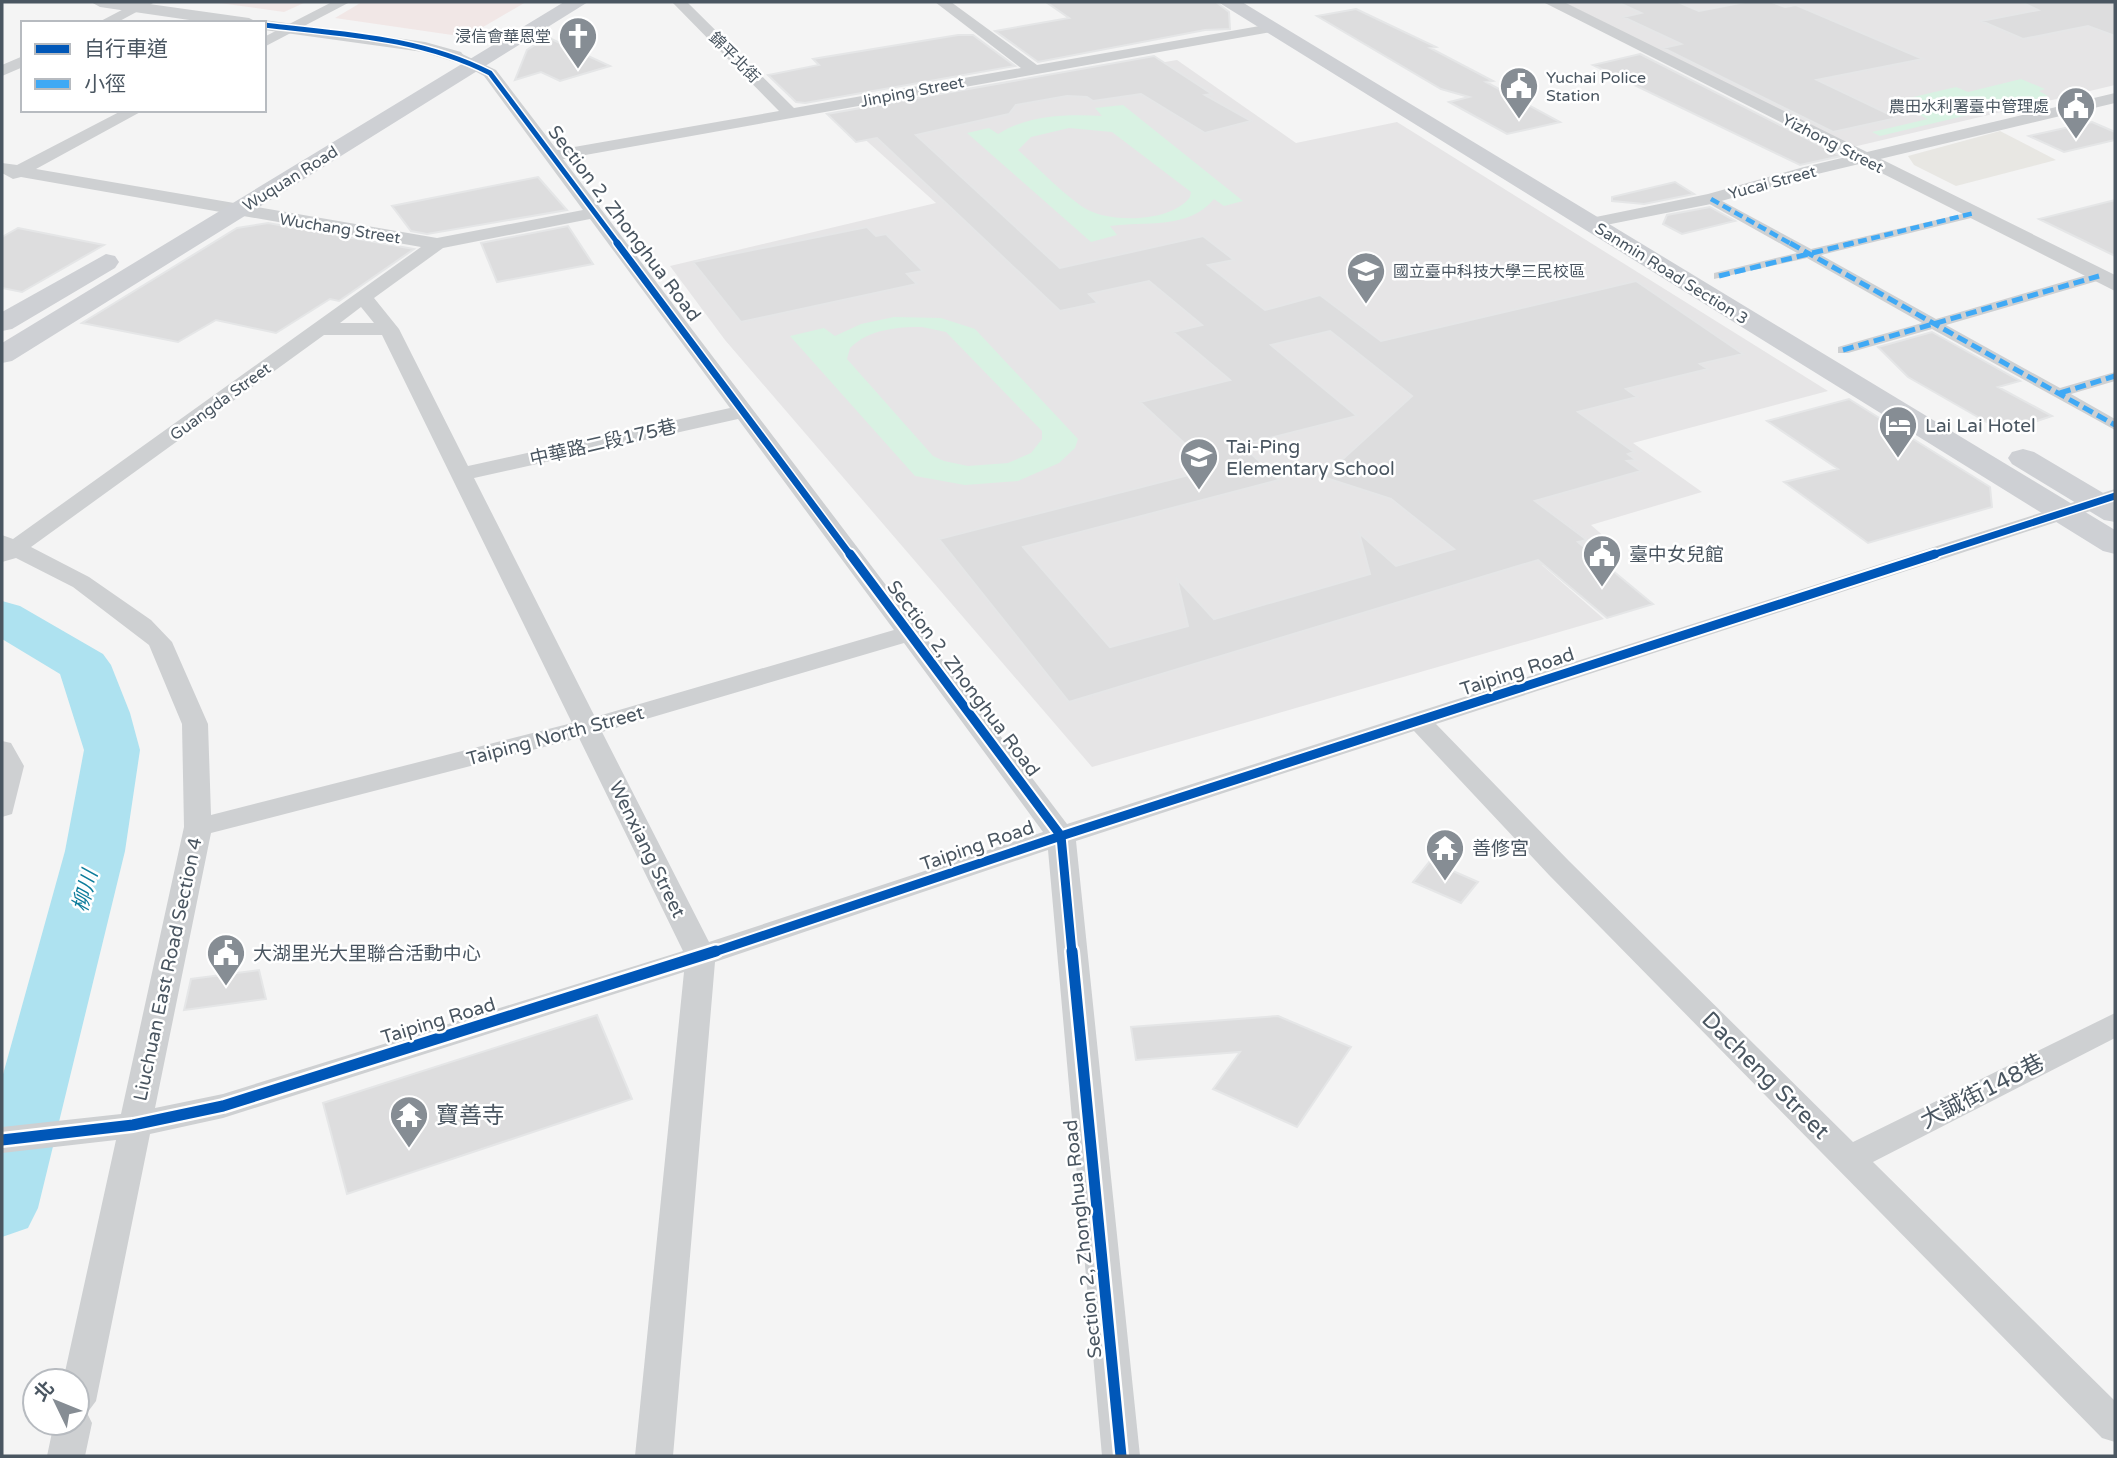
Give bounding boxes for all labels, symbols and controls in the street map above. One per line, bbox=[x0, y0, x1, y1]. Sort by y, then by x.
church icon: 浸信會華恩堂 bbox=[557, 15, 599, 70]
legend bbox=[21, 21, 266, 112]
place label: 浸信會華恩堂 bbox=[455, 27, 551, 47]
street label: 錦平北街 bbox=[705, 28, 764, 87]
text: 自行車道 bbox=[84, 37, 168, 62]
public building icon: Yuchai Police Station bbox=[1498, 65, 1540, 120]
place label: Yuchai Police Station bbox=[1546, 68, 1646, 106]
text: 小徑 bbox=[84, 72, 126, 97]
street label: Jinping Street bbox=[859, 72, 966, 112]
public building icon: 農田水利署臺中管理處 bbox=[2055, 85, 2097, 140]
place label: 農田水利署臺中管理處 bbox=[1889, 97, 2049, 117]
street label: Yizhong Street bbox=[1778, 110, 1887, 178]
street label: Section 2, Zhonghua Road bbox=[543, 121, 705, 326]
street label: Wuquan Road bbox=[239, 142, 342, 216]
street label: Yucai Street bbox=[1726, 162, 1818, 204]
street label: Wuchang Street bbox=[278, 210, 402, 248]
street label: Sanmin Road Section 3 bbox=[1591, 219, 1752, 329]
school or university icon: 國立臺中科技大學三民校區 bbox=[1345, 250, 1387, 305]
place label: 國立臺中科技大學三民校區 bbox=[1393, 262, 1585, 282]
street label: Guangda Street bbox=[166, 359, 275, 445]
hotel icon: Lai Lai Hotel bbox=[1877, 404, 1919, 459]
street label: 中華路二段175巷 bbox=[528, 415, 679, 471]
place label: Lai Lai Hotel bbox=[1925, 415, 2036, 437]
school or university icon: Tai-Ping Elementary School bbox=[1178, 436, 1220, 491]
place label: Tai-Ping Elementary School bbox=[1226, 436, 1395, 480]
public building icon: 臺中女兒館 bbox=[1581, 533, 1623, 588]
place label: 臺中女兒館 bbox=[1629, 544, 1724, 566]
street label: Section 2, Zhonghua Road bbox=[882, 576, 1044, 781]
street label: Taiping Road bbox=[1458, 643, 1577, 701]
street label: Taiping North Street bbox=[464, 702, 646, 770]
street label: Wenxiang Street bbox=[605, 778, 690, 921]
street label: Taiping Road bbox=[918, 816, 1037, 876]
temple icon: 善修宮 bbox=[1424, 827, 1466, 882]
street label: Liuchuan East Road Section 4 bbox=[129, 835, 207, 1103]
place label: 善修宮 bbox=[1472, 838, 1529, 860]
water label: 柳川 bbox=[68, 866, 104, 915]
public building icon: 大湖里光大里聯合活動中心 bbox=[205, 932, 247, 987]
place label: 大湖里光大里聯合活動中心 bbox=[253, 943, 481, 965]
street label: Taiping Road bbox=[378, 993, 498, 1049]
street label: Dacheng Street bbox=[1695, 1006, 1835, 1146]
street label: 大誠街148巷 bbox=[1916, 1049, 2049, 1135]
temple icon: 寶善寺 bbox=[388, 1094, 430, 1149]
place label: 寶善寺 bbox=[436, 1102, 505, 1130]
street label: Section 2, Zhonghua Road bbox=[1060, 1119, 1106, 1359]
north arrow bbox=[21, 1367, 91, 1437]
text: 北 bbox=[30, 1377, 59, 1406]

